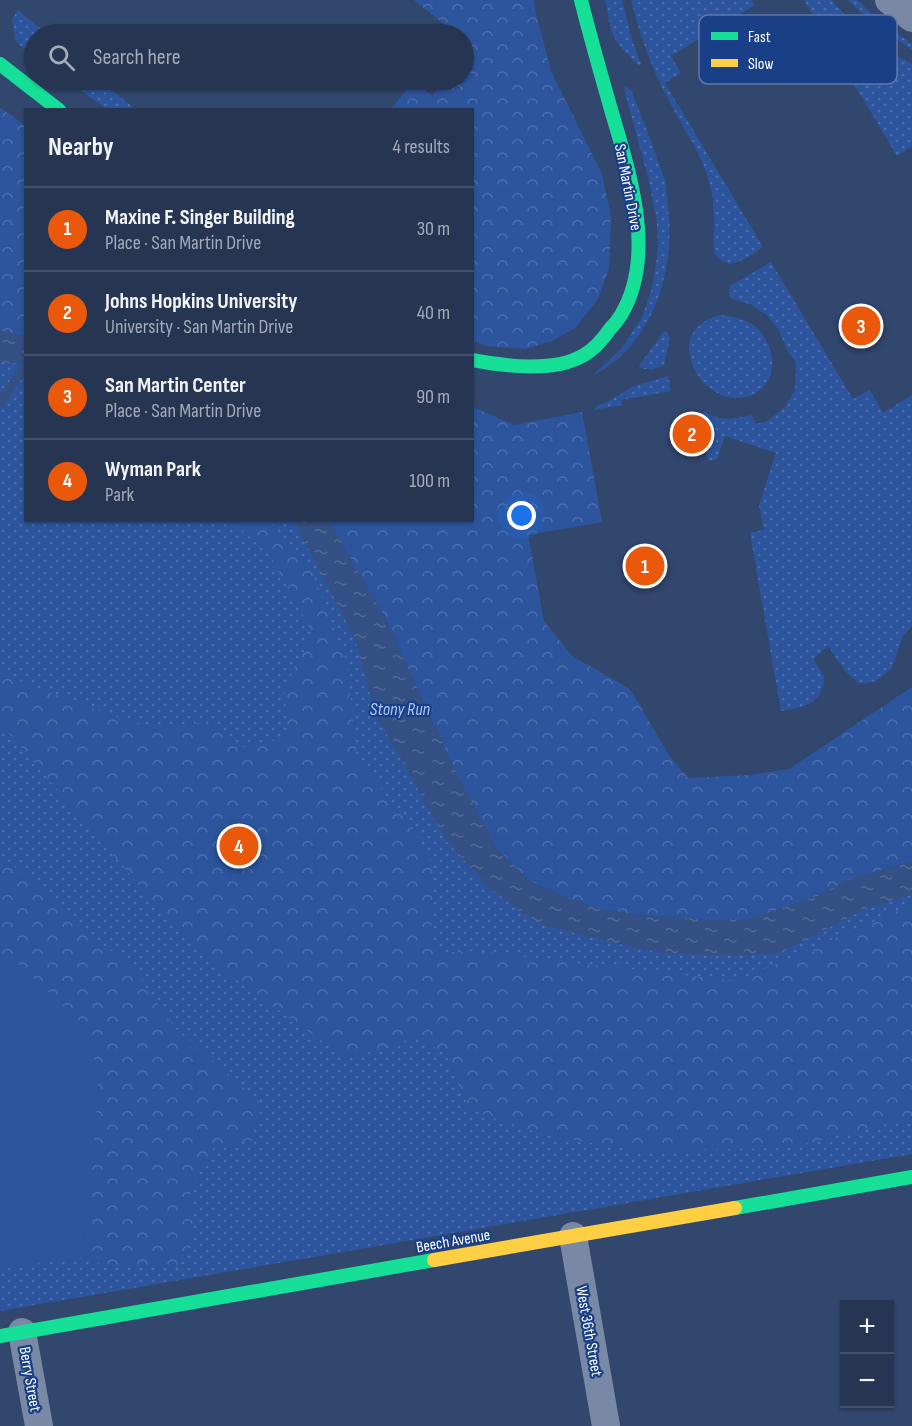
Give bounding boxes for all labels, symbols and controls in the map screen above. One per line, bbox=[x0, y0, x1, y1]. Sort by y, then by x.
legend bbox=[699, 15, 897, 84]
search box bbox=[24, 24, 474, 90]
text: Fast bbox=[748, 28, 771, 47]
icon: search bbox=[45, 41, 78, 74]
text: Search here bbox=[93, 44, 180, 71]
text: Slow bbox=[748, 55, 773, 74]
text: Nearby bbox=[48, 132, 114, 163]
text: 4 results bbox=[393, 135, 450, 159]
street label: San Martin Drive bbox=[610, 142, 645, 232]
text: Maxine F. Singer Building bbox=[105, 204, 295, 231]
text: 1 bbox=[64, 217, 71, 241]
text: 30 m bbox=[417, 217, 450, 241]
text: Place · San Martin Drive bbox=[105, 231, 261, 255]
text: Johns Hopkins University bbox=[105, 288, 298, 315]
text: 2 bbox=[63, 301, 72, 325]
text: 40 m bbox=[417, 301, 450, 325]
pin: 3 bbox=[842, 304, 880, 348]
text: University · San Martin Drive bbox=[105, 315, 293, 339]
text: San Martin Center bbox=[105, 372, 246, 399]
text: 3 bbox=[63, 385, 72, 409]
text: 90 m bbox=[416, 385, 450, 409]
text: Place · San Martin Drive bbox=[105, 399, 261, 423]
pin: 2 bbox=[672, 412, 712, 456]
text: Wyman Park bbox=[105, 456, 201, 483]
text: 4 bbox=[63, 469, 72, 493]
text: 100 m bbox=[409, 469, 450, 493]
text: Park bbox=[105, 483, 134, 507]
your location bbox=[507, 501, 536, 530]
pin: 1 bbox=[626, 544, 664, 588]
water label: Stony Run bbox=[370, 699, 431, 720]
pin: 4 bbox=[220, 824, 258, 868]
street label: Beech Avenue bbox=[415, 1226, 492, 1257]
street label: West 36th Street bbox=[571, 1285, 606, 1378]
map controls bbox=[840, 1300, 894, 1408]
button: + bbox=[840, 1300, 894, 1354]
street label: Berry Street bbox=[14, 1345, 45, 1413]
button: − bbox=[840, 1354, 894, 1408]

